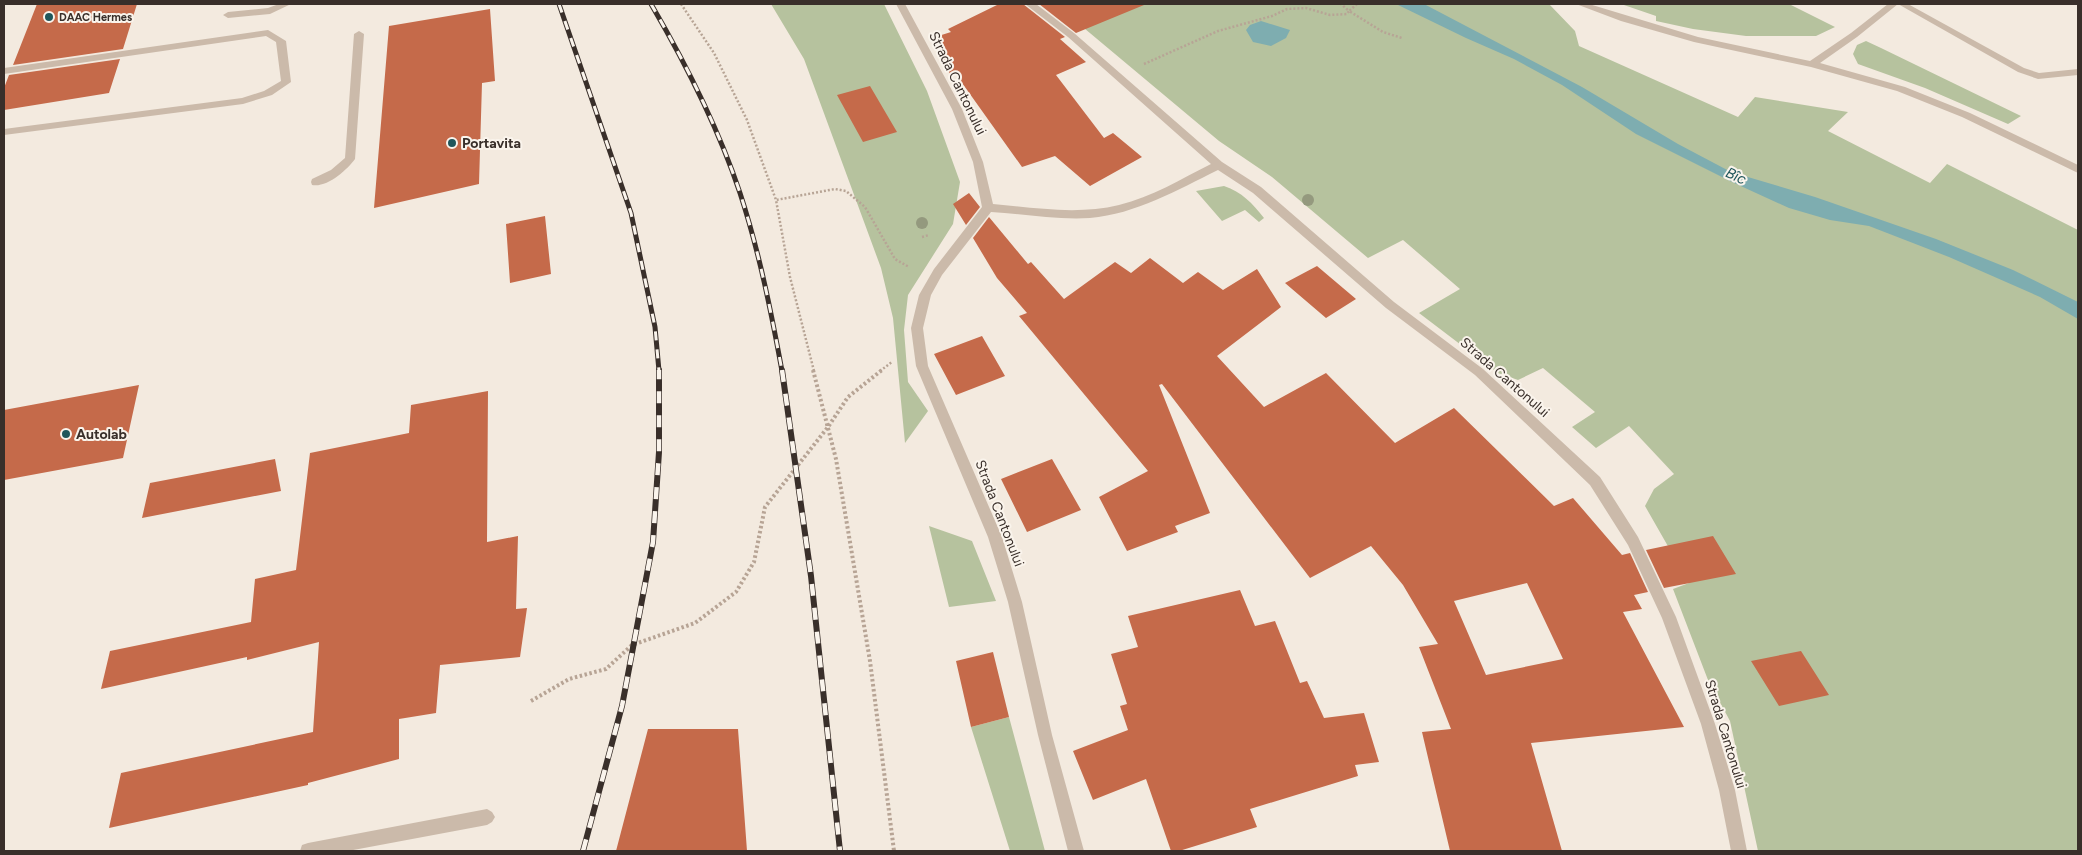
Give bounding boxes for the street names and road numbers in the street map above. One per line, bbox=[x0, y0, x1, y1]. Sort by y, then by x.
street label: Strada Cantonului bbox=[925, 29, 990, 138]
street label: Strada Cantonului bbox=[1457, 334, 1553, 421]
street label: Strada Cantonului bbox=[971, 458, 1028, 569]
street label: Strada Cantonului bbox=[1701, 678, 1750, 791]

